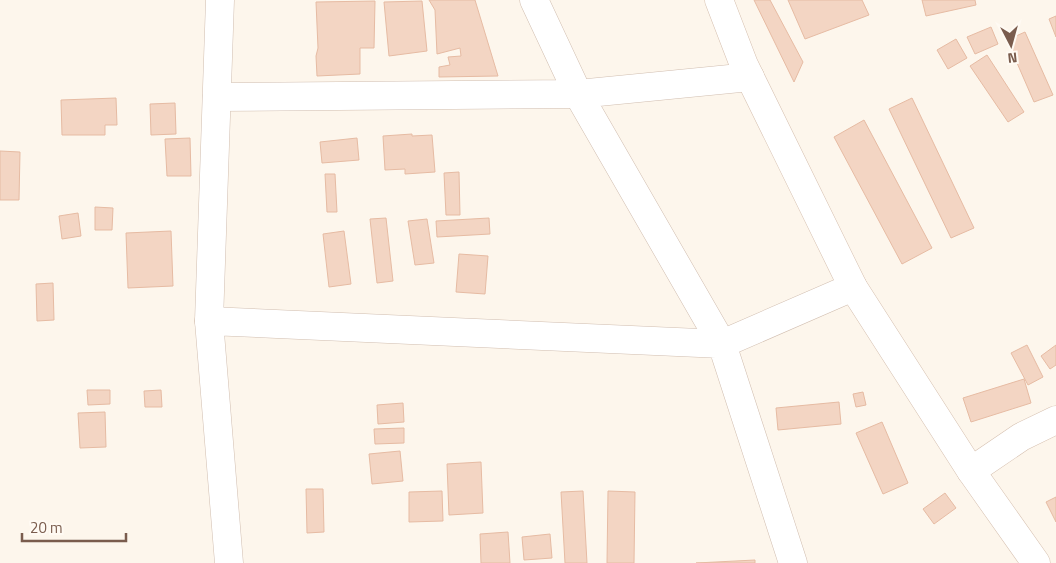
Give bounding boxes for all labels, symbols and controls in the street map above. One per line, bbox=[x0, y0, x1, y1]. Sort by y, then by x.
north arrow bbox=[986, 20, 1036, 70]
text: N bbox=[1006, 47, 1018, 69]
scale bar bbox=[22, 510, 126, 542]
text: 20 m bbox=[30, 516, 63, 539]

